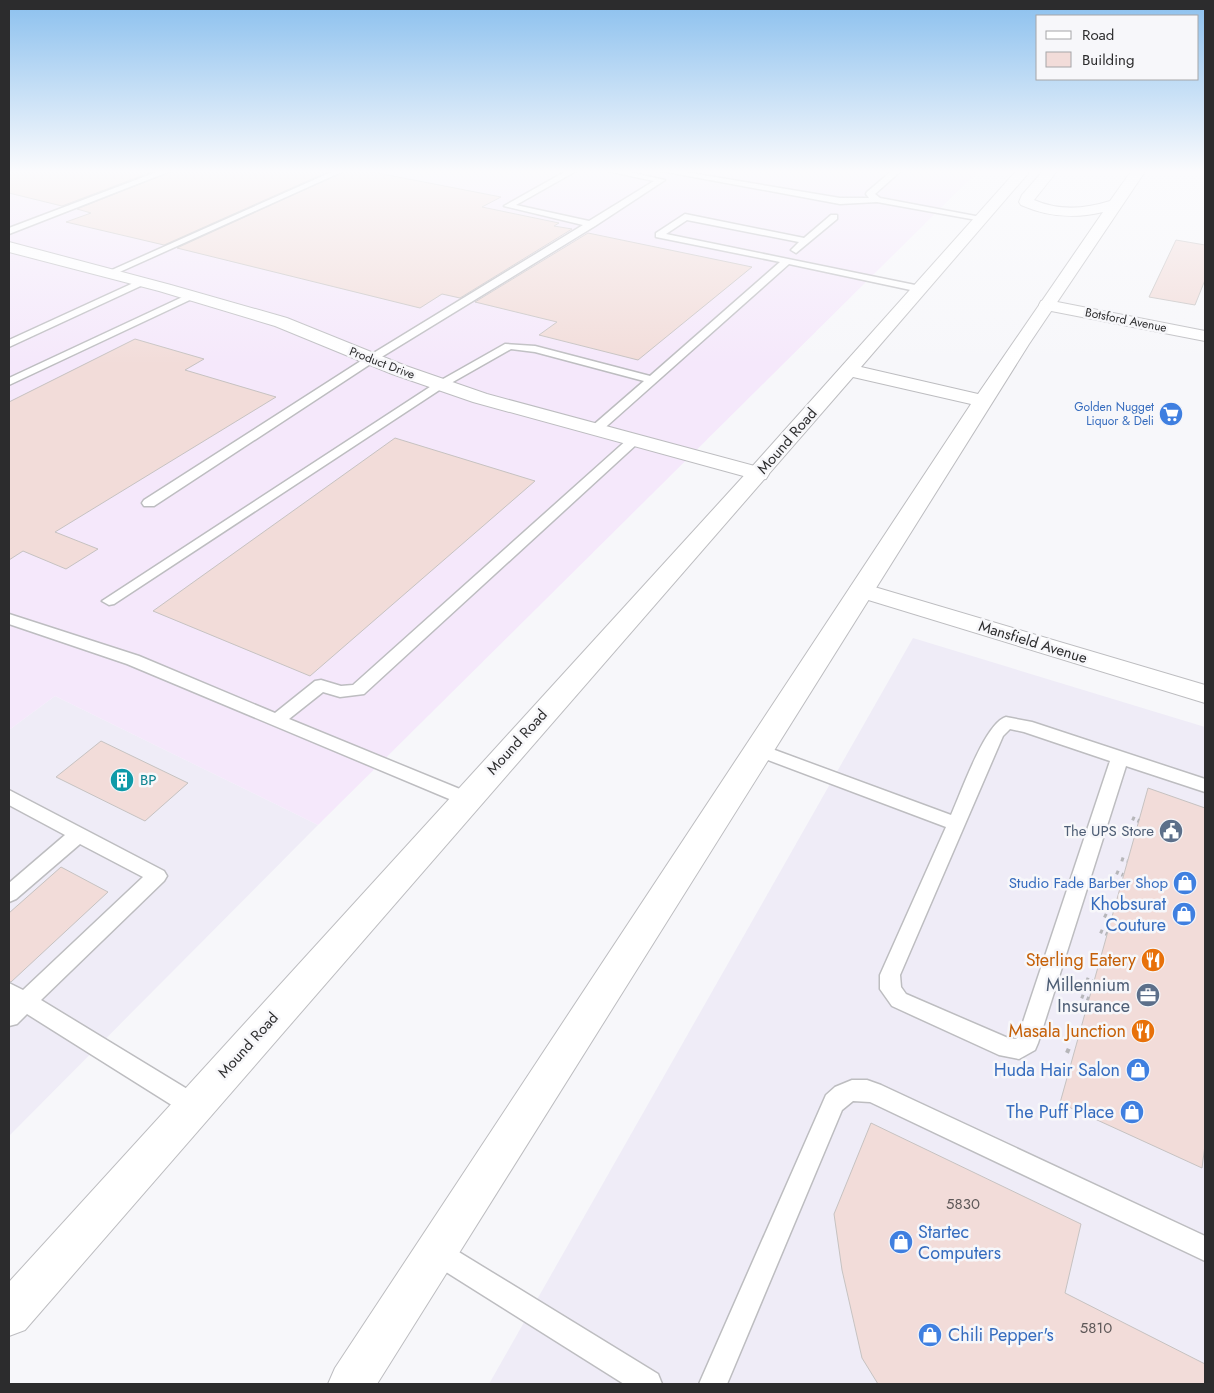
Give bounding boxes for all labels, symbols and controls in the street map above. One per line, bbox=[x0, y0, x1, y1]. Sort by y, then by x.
legend bbox=[1036, 15, 1199, 80]
text: Road bbox=[1082, 24, 1114, 46]
text: Building bbox=[1082, 49, 1134, 71]
street label: Botsford Avenue bbox=[1084, 303, 1168, 337]
street label: Product Drive bbox=[347, 342, 417, 384]
place label: Golden Nugget Liquor & Deli bbox=[1074, 398, 1154, 430]
supermarket icon: Golden Nugget Liquor & Deli bbox=[1158, 401, 1184, 427]
street label: Mound Road bbox=[752, 403, 822, 479]
street label: Mansfield Avenue bbox=[976, 615, 1090, 669]
street label: Mound Road bbox=[482, 704, 552, 780]
building icon: BP bbox=[109, 767, 135, 793]
place label: BP bbox=[140, 769, 157, 791]
public building icon: The UPS Store bbox=[1158, 818, 1184, 844]
place label: The UPS Store bbox=[1064, 820, 1154, 842]
shop icon: Studio Fade Barber Shop bbox=[1172, 870, 1198, 896]
place label: Studio Fade Barber Shop bbox=[1009, 872, 1168, 894]
place label: Khobsurat Couture bbox=[1090, 891, 1167, 938]
shop icon: Khobsurat Couture bbox=[1171, 901, 1197, 927]
place label: Sterling Eatery bbox=[1026, 947, 1136, 973]
restaurant icon: Sterling Eatery bbox=[1140, 947, 1166, 973]
place label: Millennium Insurance bbox=[1046, 972, 1130, 1019]
office icon: Millennium Insurance bbox=[1135, 982, 1161, 1008]
street label: Mound Road bbox=[213, 1007, 283, 1083]
place label: Masala Junction bbox=[1009, 1018, 1126, 1044]
restaurant icon: Masala Junction bbox=[1130, 1018, 1156, 1044]
place label: Huda Hair Salon bbox=[994, 1057, 1120, 1083]
shop icon: Huda Hair Salon bbox=[1125, 1057, 1151, 1083]
place label: The Puff Place bbox=[1006, 1099, 1114, 1125]
shop icon: The Puff Place bbox=[1119, 1099, 1145, 1125]
house number: 5830 bbox=[946, 1193, 980, 1215]
place label: Startec Computers bbox=[918, 1219, 1001, 1266]
shop icon: Startec Computers bbox=[888, 1229, 914, 1255]
house number: 5810 bbox=[1080, 1317, 1112, 1339]
shop icon: Chili Pepper's bbox=[917, 1322, 943, 1348]
place label: Chili Pepper's bbox=[948, 1322, 1054, 1348]

